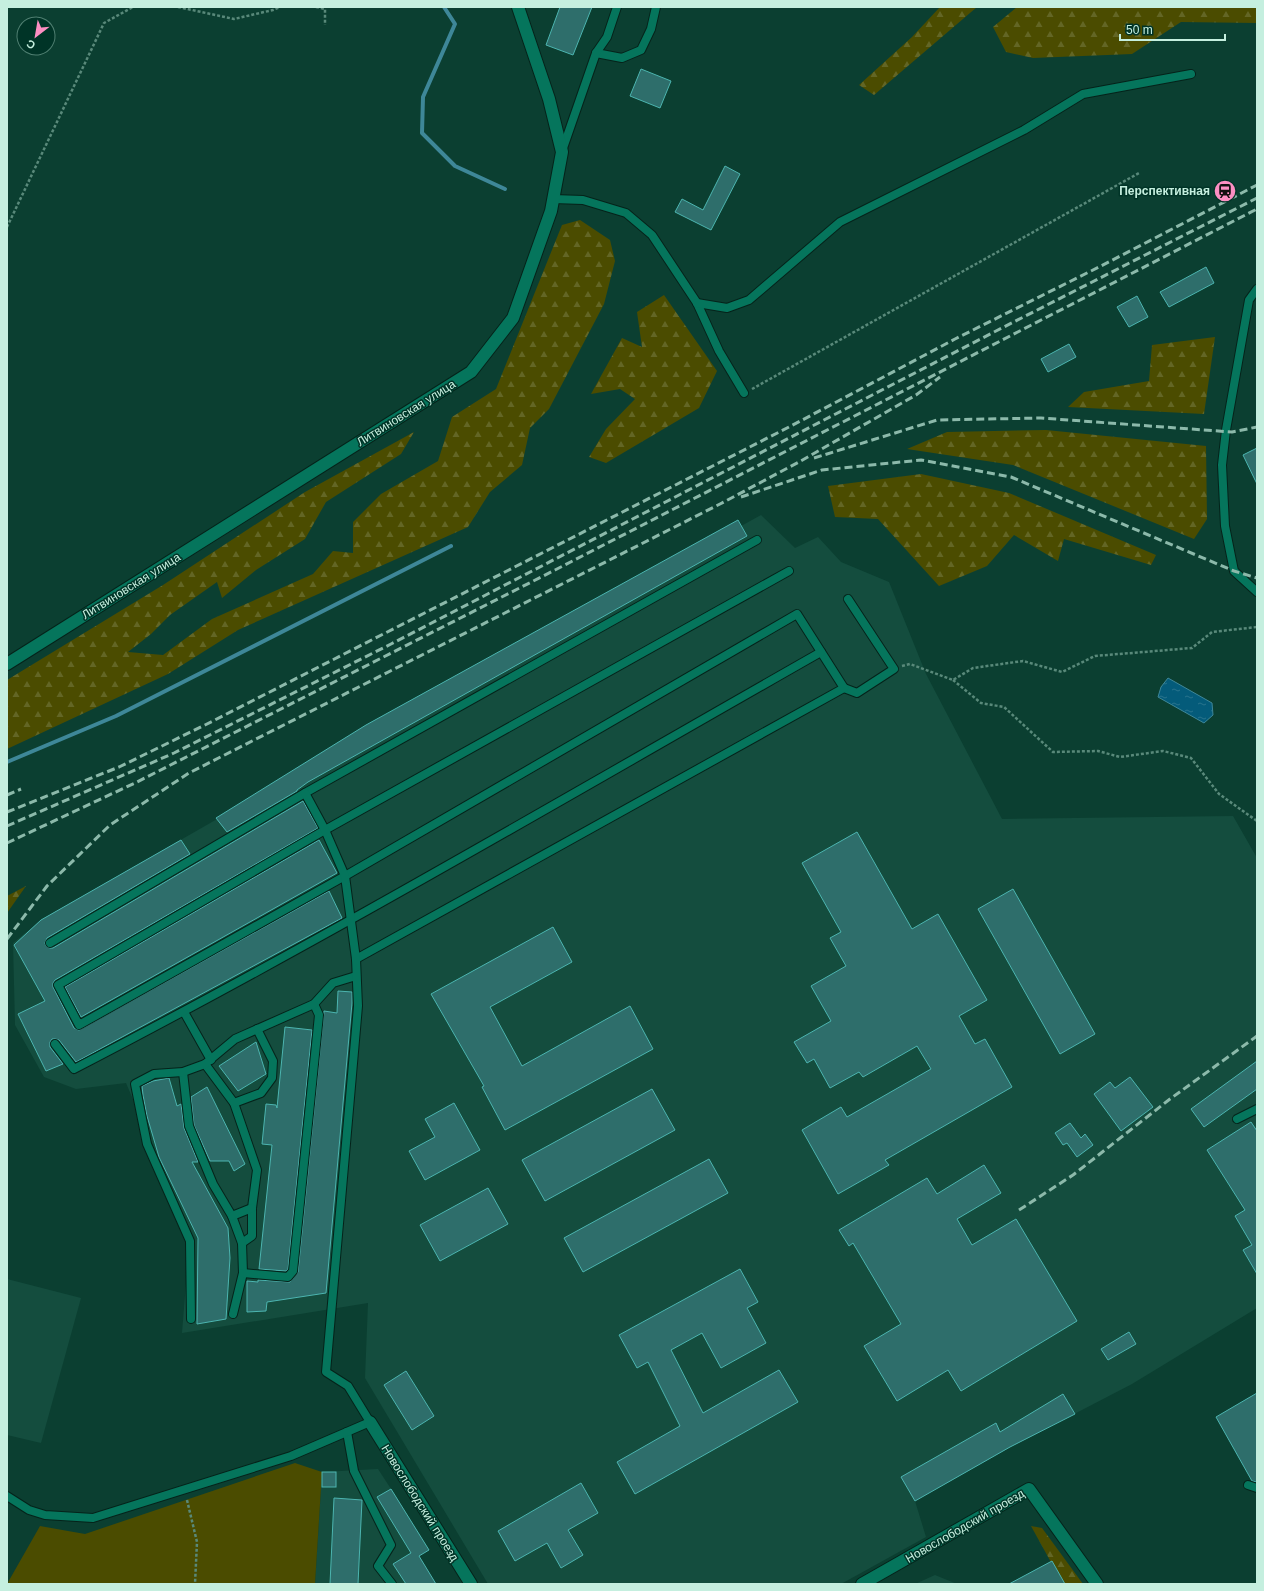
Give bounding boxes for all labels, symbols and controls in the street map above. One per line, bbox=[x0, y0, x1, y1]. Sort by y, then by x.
north arrow bbox=[16, 16, 56, 56]
scale bar bbox=[1120, 16, 1225, 42]
text: 50 m bbox=[1126, 23, 1153, 37]
text: С bbox=[24, 37, 37, 52]
station icon: Перспективная bbox=[1212, 178, 1238, 204]
place label: Перспективная bbox=[1119, 184, 1210, 198]
street label: Литвиновская улица bbox=[354, 377, 458, 449]
street label: Литвиновская улица bbox=[79, 550, 183, 622]
street label: Новослободский проезд bbox=[378, 1442, 462, 1564]
street label: Новослободский проезд bbox=[903, 1486, 1027, 1566]

